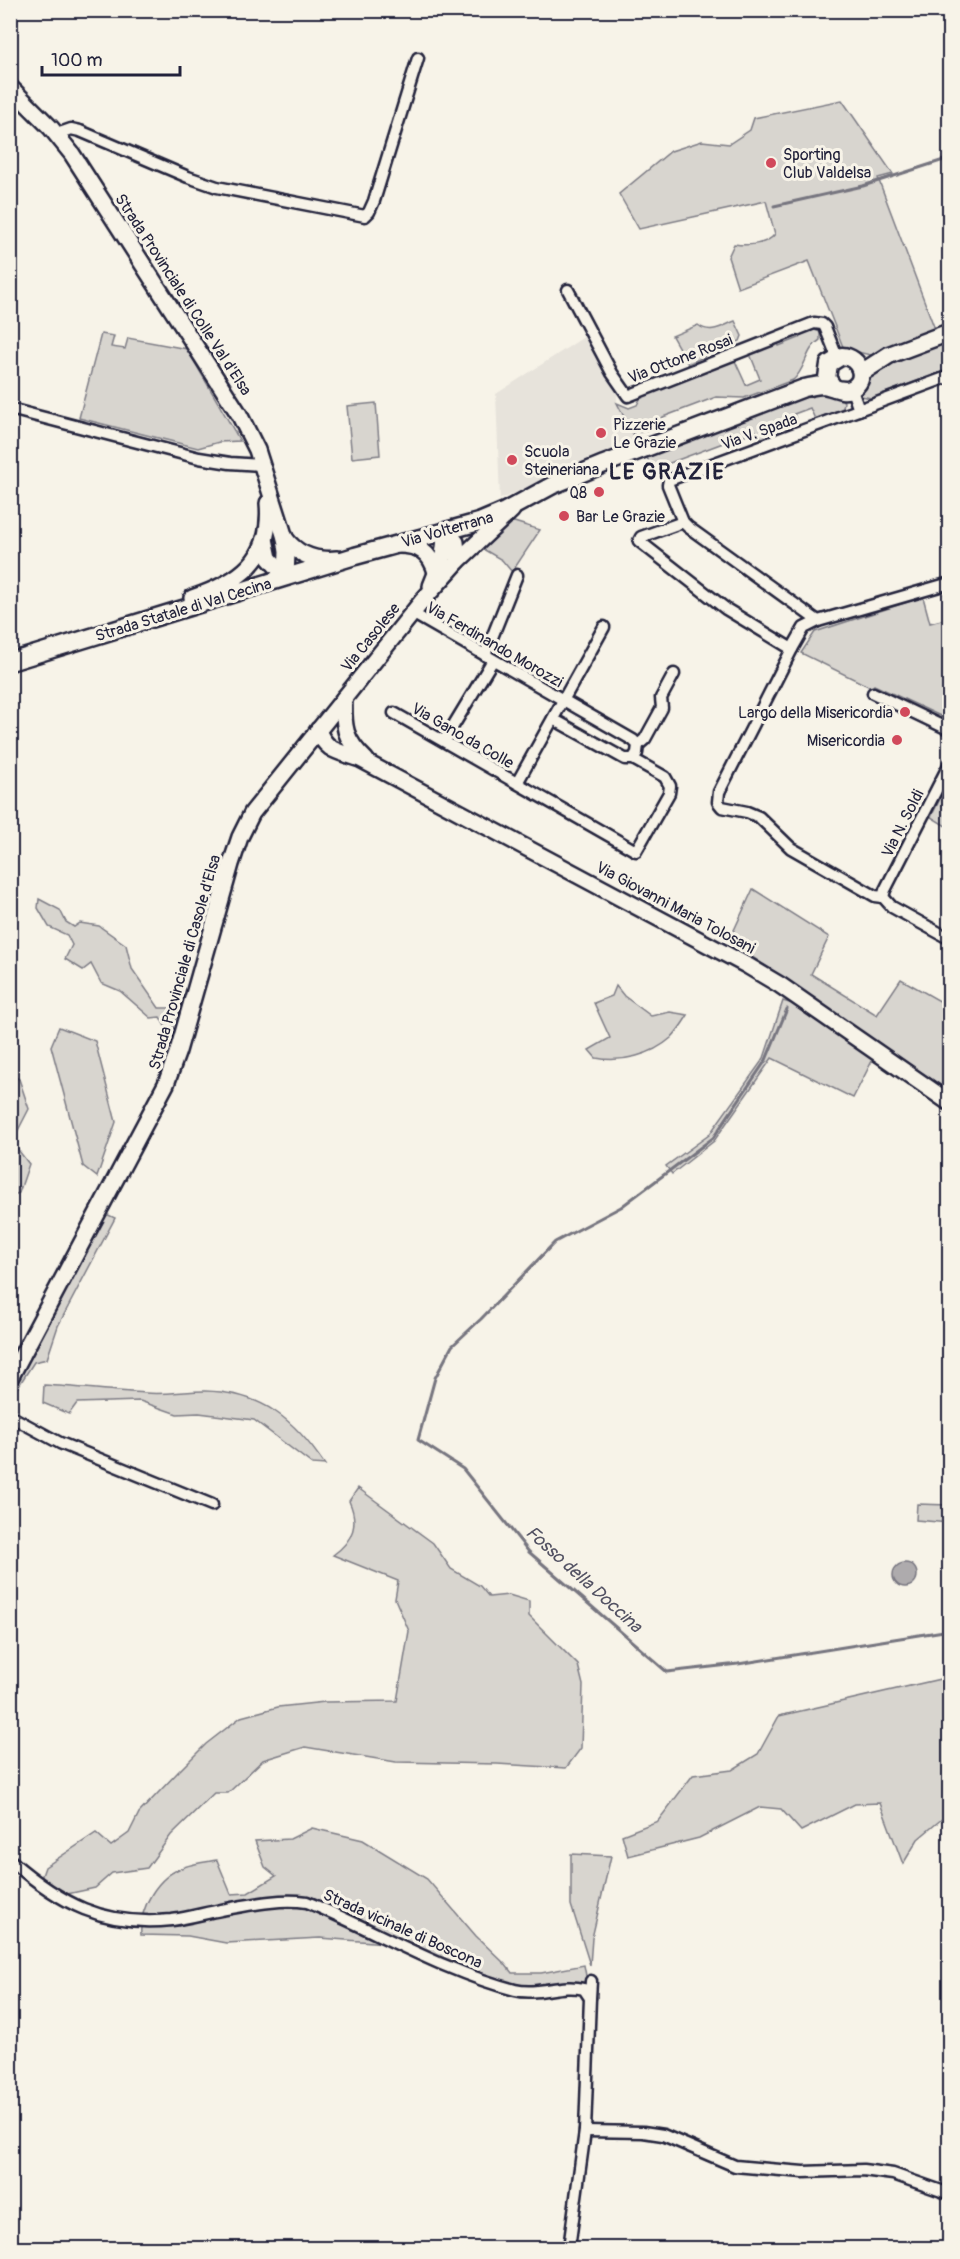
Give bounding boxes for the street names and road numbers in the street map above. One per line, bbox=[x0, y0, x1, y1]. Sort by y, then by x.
street label: Strada Provinciale di Colle Val d'Elsa bbox=[110, 190, 256, 399]
street label: Via Ottone Rosai bbox=[625, 330, 736, 388]
street label: Via V. Spada bbox=[719, 409, 800, 455]
street label: Via Volterrana bbox=[399, 507, 495, 553]
street label: Strada Statale di Val Cecina bbox=[93, 574, 274, 646]
street label: Via Ferdinando Morozzi bbox=[423, 598, 567, 692]
street label: Via Casolese bbox=[337, 599, 405, 676]
street label: Via Gano da Colle bbox=[408, 698, 517, 773]
street label: Via N. Soldi bbox=[877, 786, 929, 861]
street label: Strada Provinciale di Casole d'Elsa bbox=[145, 852, 225, 1072]
street label: Via Giovanni Maria Tolosani bbox=[592, 857, 759, 958]
street label: Strada vicinale di Boscona bbox=[320, 1885, 485, 1973]

